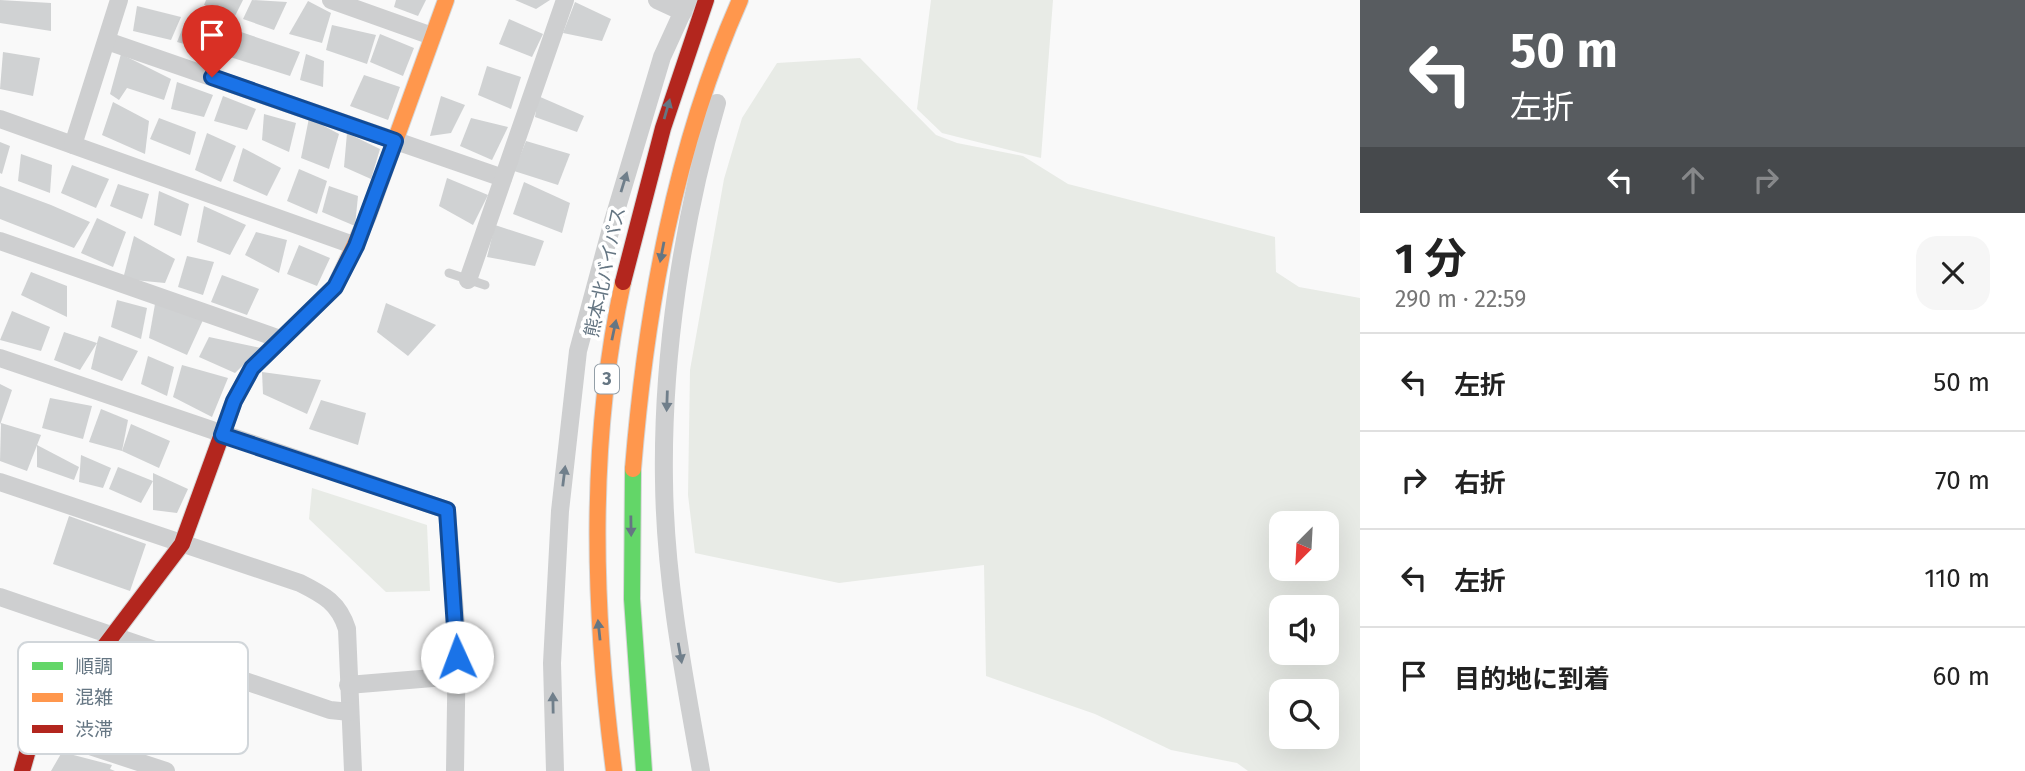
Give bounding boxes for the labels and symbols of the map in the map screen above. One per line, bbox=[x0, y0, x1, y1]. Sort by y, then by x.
pin bbox=[182, 5, 242, 77]
one-way arrow bbox=[663, 98, 673, 119]
one-way arrow bbox=[620, 171, 630, 192]
street label: 熊本北バイパス bbox=[580, 205, 630, 339]
one-way arrow bbox=[656, 241, 667, 263]
one-way arrow bbox=[608, 319, 619, 341]
road number: 3 bbox=[595, 365, 619, 394]
one-way arrow bbox=[661, 391, 672, 413]
one-way arrow bbox=[558, 465, 569, 487]
north arrow bbox=[1269, 511, 1339, 581]
one-way arrow bbox=[625, 515, 637, 537]
one-way arrow bbox=[593, 619, 604, 641]
position arrow bbox=[420, 620, 494, 694]
legend bbox=[18, 642, 248, 754]
one-way arrow bbox=[675, 642, 686, 664]
text: 順調 bbox=[75, 655, 113, 678]
text: 混雑 bbox=[75, 686, 113, 709]
one-way arrow bbox=[547, 692, 559, 714]
text: 渋滞 bbox=[75, 718, 113, 741]

